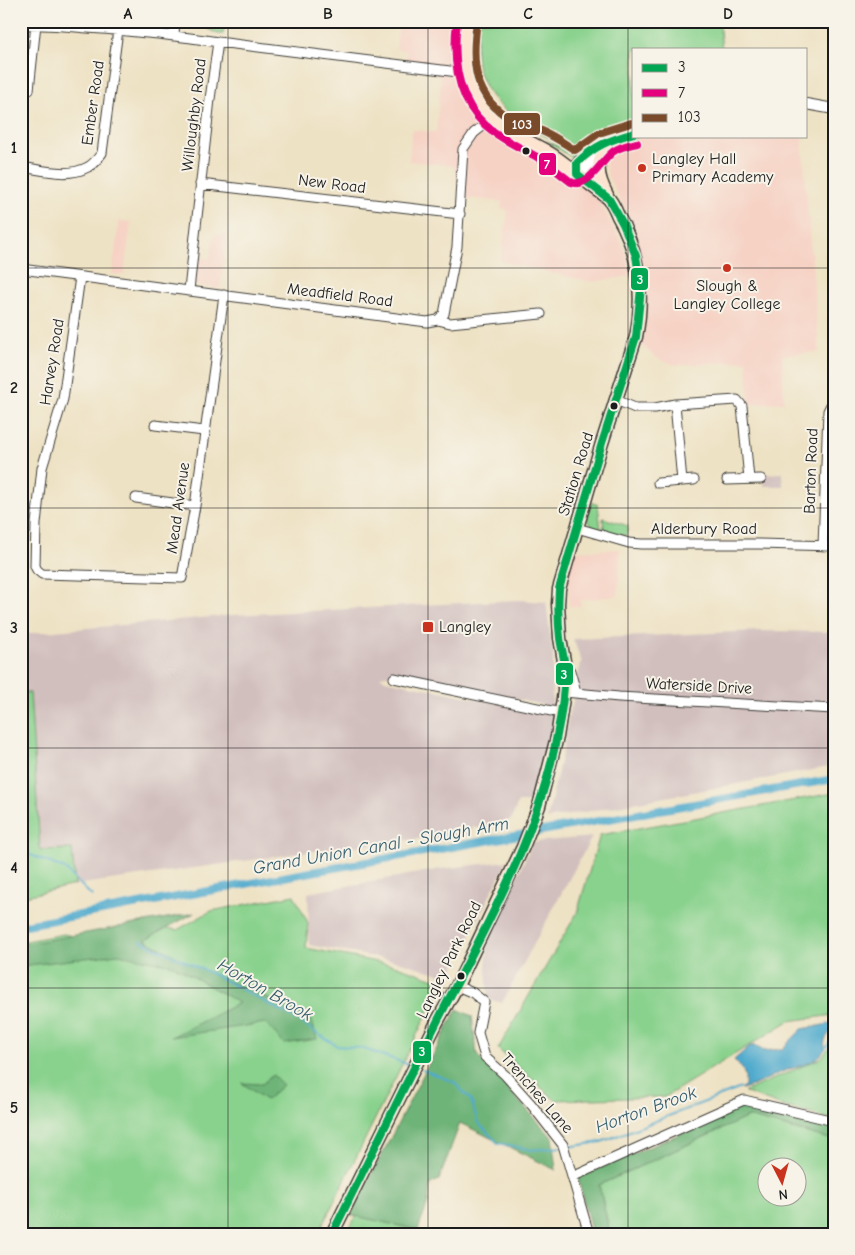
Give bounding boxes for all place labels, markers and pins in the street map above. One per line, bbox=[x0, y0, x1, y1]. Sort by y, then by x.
unlabelled marker bbox=[521, 146, 531, 156]
place label: Langley Hall Primary Academy bbox=[652, 150, 774, 186]
marker: Langley Hall Primary Academy bbox=[636, 162, 648, 174]
marker: Slough & Langley College bbox=[721, 262, 733, 274]
place label: Slough & Langley College bbox=[673, 277, 781, 313]
unlabelled marker bbox=[609, 401, 619, 411]
place label: Langley bbox=[439, 618, 492, 636]
marker: Langley bbox=[421, 620, 435, 634]
unlabelled marker bbox=[456, 971, 466, 981]

